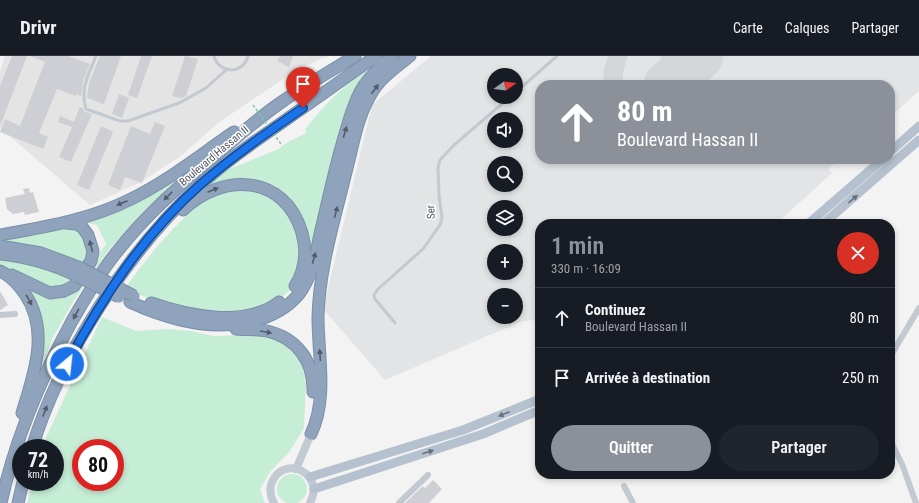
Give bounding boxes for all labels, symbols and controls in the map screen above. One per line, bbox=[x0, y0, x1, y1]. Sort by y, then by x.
text: Drivr bbox=[20, 16, 57, 39]
text: Carte bbox=[733, 20, 763, 36]
text: Calques bbox=[785, 20, 829, 36]
text: Partager bbox=[851, 20, 899, 36]
pin bbox=[286, 67, 320, 108]
north arrow bbox=[487, 68, 523, 104]
map controls bbox=[487, 68, 523, 324]
icon: arrive bbox=[292, 73, 314, 95]
one-way arrow bbox=[370, 84, 378, 94]
text: 80 m bbox=[617, 95, 673, 128]
icon: ahead bbox=[551, 96, 603, 148]
button: sound bbox=[487, 112, 523, 148]
street label: Boulevard Hassan II bbox=[177, 123, 251, 189]
one-way arrow bbox=[343, 125, 349, 138]
text: Boulevard Hassan II bbox=[617, 129, 758, 150]
button: search bbox=[487, 156, 523, 192]
one-way arrow bbox=[207, 187, 218, 193]
one-way arrow bbox=[163, 191, 173, 201]
one-way arrow bbox=[848, 194, 858, 203]
one-way arrow bbox=[117, 200, 128, 206]
button: layers bbox=[487, 200, 523, 236]
street label: Ser bbox=[424, 204, 438, 219]
one-way arrow bbox=[334, 206, 340, 219]
text: 1 min bbox=[551, 232, 604, 260]
button: close bbox=[837, 232, 879, 274]
one-way arrow bbox=[88, 240, 94, 253]
button: + bbox=[487, 244, 523, 280]
one-way arrow bbox=[312, 252, 318, 264]
text: 330 m · 16:09 bbox=[551, 261, 621, 276]
button: − bbox=[487, 288, 523, 324]
one-way arrow bbox=[25, 294, 32, 306]
text: Continuez bbox=[585, 301, 646, 319]
icon: ahead bbox=[551, 307, 573, 329]
one-way arrow bbox=[73, 308, 80, 320]
text: 80 m bbox=[849, 309, 879, 327]
text: Boulevard Hassan II bbox=[585, 319, 687, 334]
one-way arrow bbox=[260, 329, 272, 335]
position arrow bbox=[46, 343, 88, 385]
one-way arrow bbox=[316, 349, 323, 361]
icon: arrive bbox=[551, 367, 573, 389]
text: Arrivée à destination bbox=[585, 369, 710, 387]
text: 250 m bbox=[842, 369, 879, 387]
one-way arrow bbox=[43, 405, 49, 417]
one-way arrow bbox=[498, 412, 510, 418]
button: Quitter bbox=[551, 425, 711, 471]
button: Partager bbox=[719, 425, 879, 471]
speed limit sign: 80 bbox=[72, 439, 124, 491]
text: 72 bbox=[28, 448, 48, 472]
one-way arrow bbox=[423, 449, 435, 455]
text: km/h bbox=[28, 469, 48, 480]

